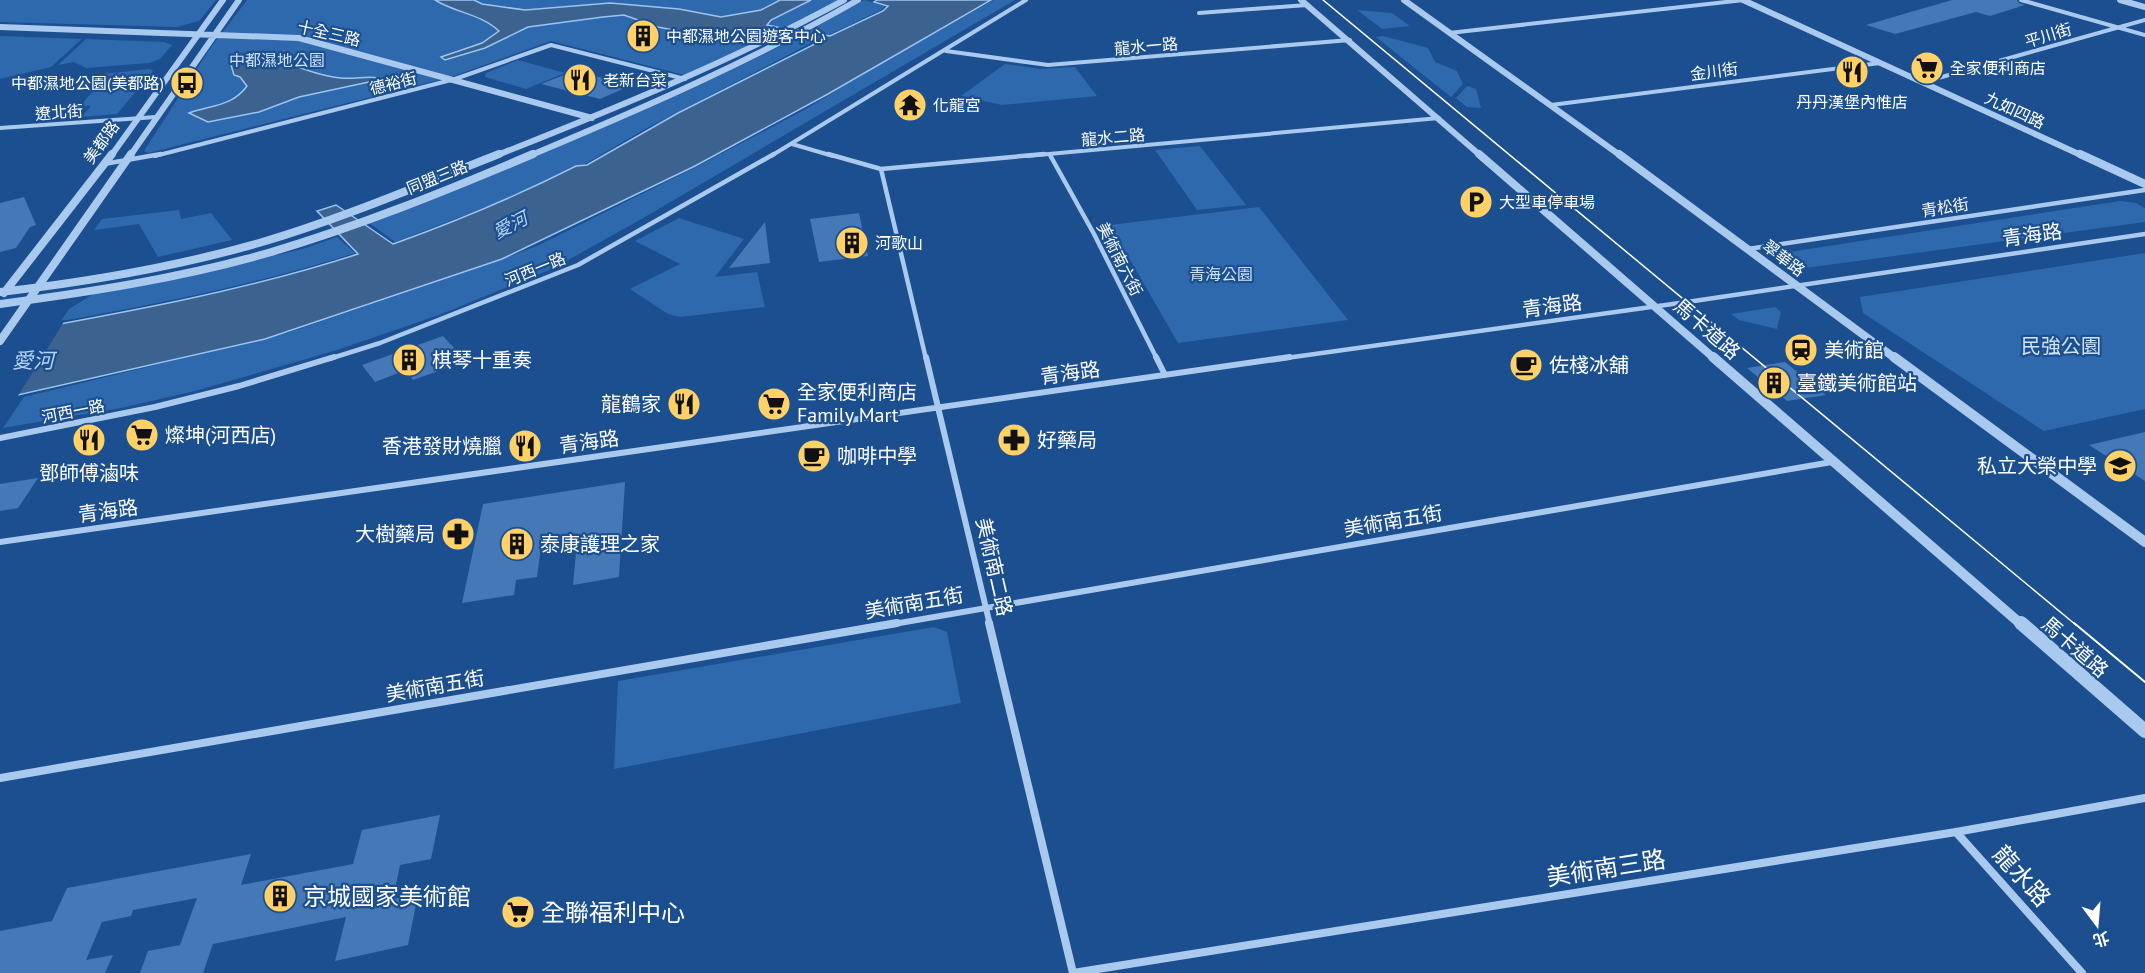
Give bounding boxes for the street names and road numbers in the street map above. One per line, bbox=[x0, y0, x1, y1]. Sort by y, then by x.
street label: 十全三路 bbox=[296, 16, 362, 50]
street label: 平川街 bbox=[2022, 18, 2074, 52]
street label: 龍水一路 bbox=[1113, 33, 1179, 59]
street label: 金川街 bbox=[1689, 58, 1739, 84]
street label: 德裕街 bbox=[367, 67, 419, 99]
street label: 九如四路 bbox=[1982, 87, 2048, 133]
street label: 遼北街 bbox=[34, 100, 84, 124]
street label: 美都路 bbox=[79, 117, 123, 167]
street label: 龍水二路 bbox=[1080, 124, 1146, 150]
street label: 同盟三路 bbox=[404, 156, 470, 198]
street label: 青松街 bbox=[1920, 193, 1970, 221]
street label: 青海路 bbox=[2000, 218, 2064, 252]
street label: 美術南六街 bbox=[1093, 219, 1147, 299]
street label: 翠華路 bbox=[1759, 236, 1809, 280]
street label: 河西一路 bbox=[502, 248, 568, 290]
street label: 青海路 bbox=[1520, 289, 1584, 323]
street label: 馬卡道路 bbox=[1668, 293, 1746, 365]
street label: 青海路 bbox=[1038, 356, 1102, 390]
street label: 河西一路 bbox=[40, 395, 106, 427]
street label: 青海路 bbox=[557, 425, 621, 459]
street label: 青海路 bbox=[76, 494, 140, 528]
street label: 美術南五街 bbox=[1342, 500, 1444, 542]
street label: 美術南二路 bbox=[970, 515, 1018, 619]
street label: 美術南五街 bbox=[863, 582, 965, 624]
street label: 馬卡道路 bbox=[2036, 611, 2114, 683]
street label: 美術南五街 bbox=[384, 665, 486, 707]
street label: 龍水路 bbox=[1986, 839, 2058, 913]
street label: 美術南三路 bbox=[1544, 843, 1668, 893]

